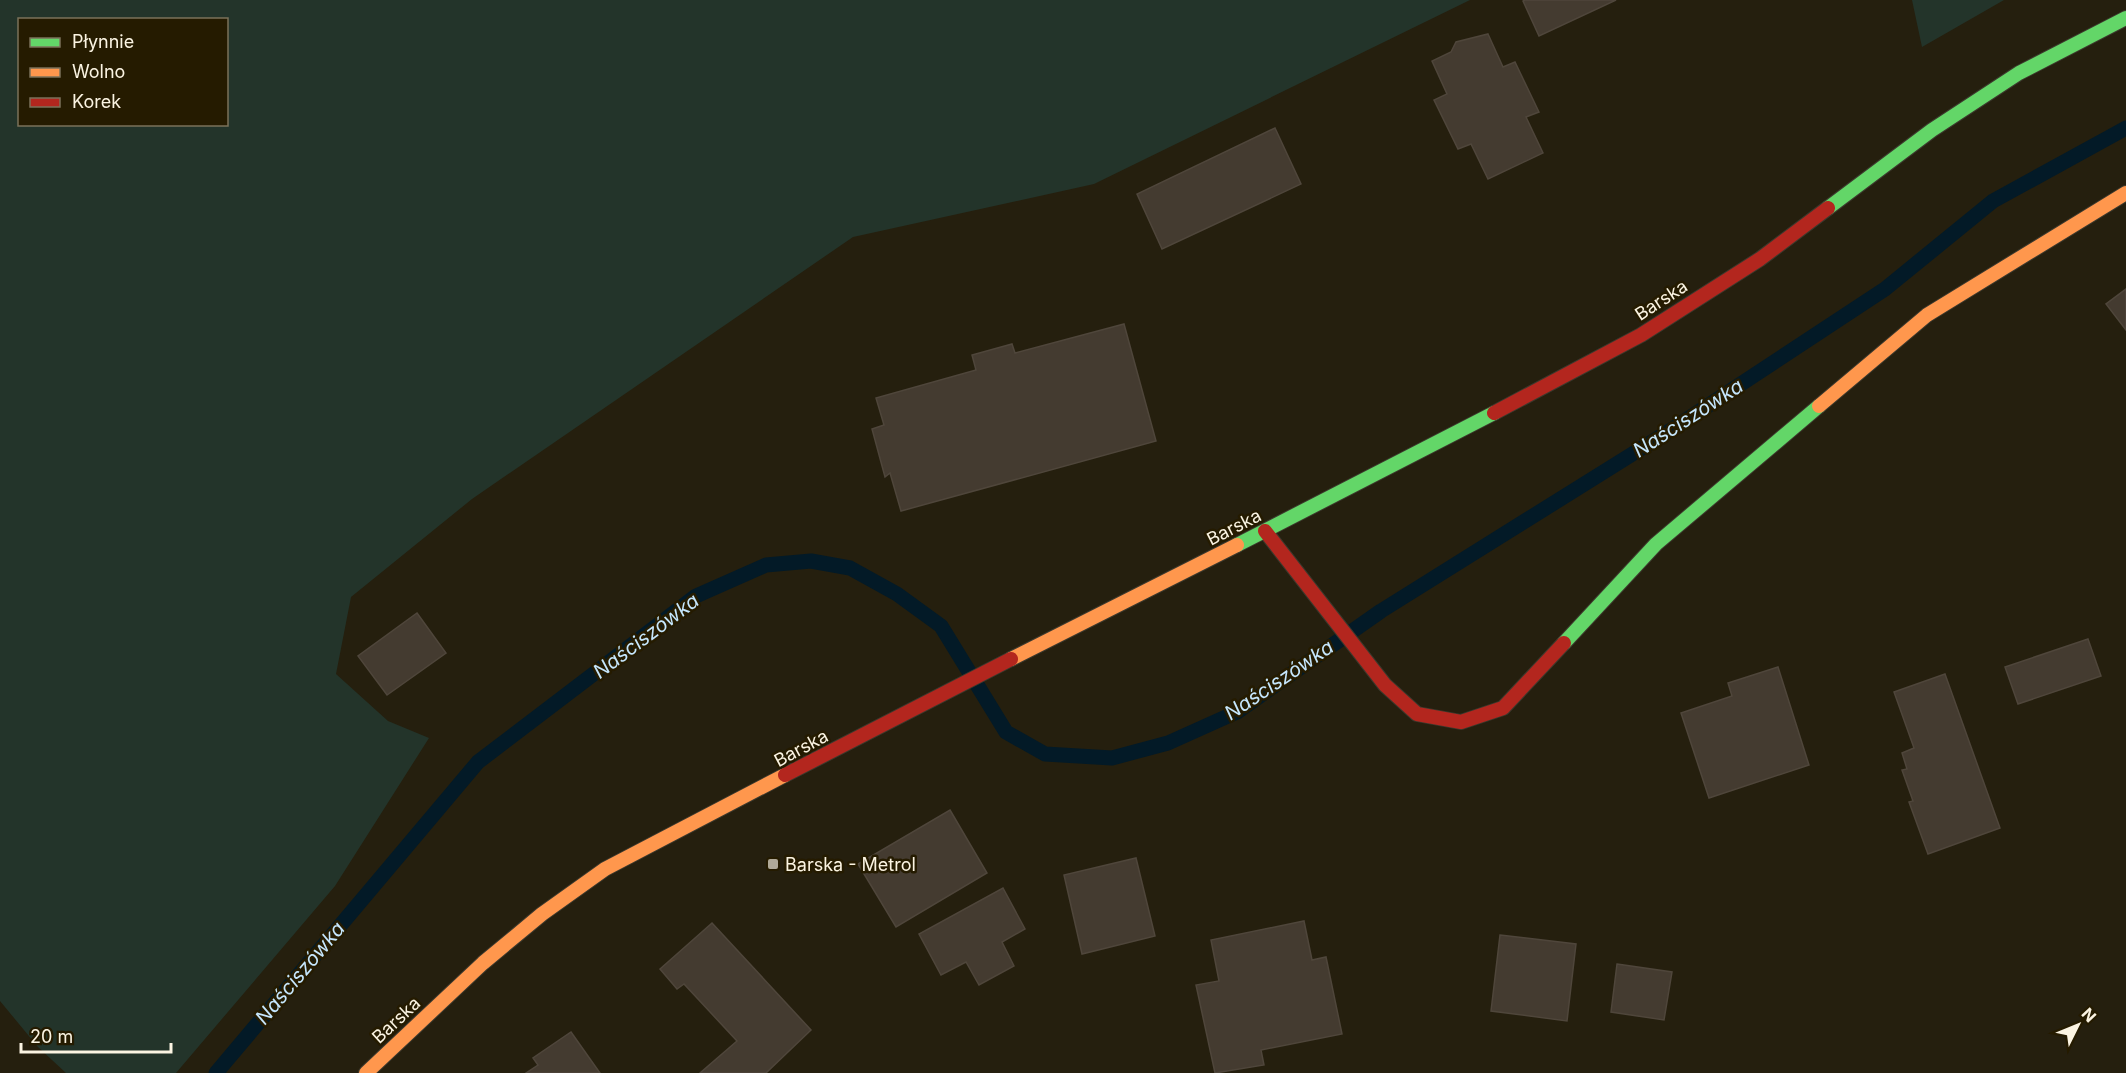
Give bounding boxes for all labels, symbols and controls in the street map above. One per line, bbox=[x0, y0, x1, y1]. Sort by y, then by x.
legend bbox=[18, 18, 228, 126]
text: Płynnie bbox=[72, 31, 134, 52]
text: Wolno bbox=[72, 61, 125, 82]
text: Korek bbox=[72, 91, 121, 112]
street label: Barska bbox=[1631, 275, 1691, 325]
water label: Naściszówka bbox=[1628, 374, 1748, 462]
street label: Barska bbox=[1203, 504, 1265, 550]
water label: Naściszówka bbox=[588, 588, 704, 684]
water label: Naściszówka bbox=[1220, 635, 1338, 725]
street label: Barska bbox=[770, 725, 832, 771]
place label: Barska - Metrol bbox=[785, 854, 916, 875]
marker: Barska - Metrol bbox=[766, 857, 780, 871]
water label: Naściszówka bbox=[250, 917, 350, 1029]
street label: Barska bbox=[368, 992, 424, 1048]
north arrow bbox=[2048, 995, 2108, 1055]
text: N bbox=[2077, 1003, 2100, 1026]
scale bar bbox=[21, 1016, 171, 1054]
text: 20 m bbox=[30, 1026, 73, 1047]

